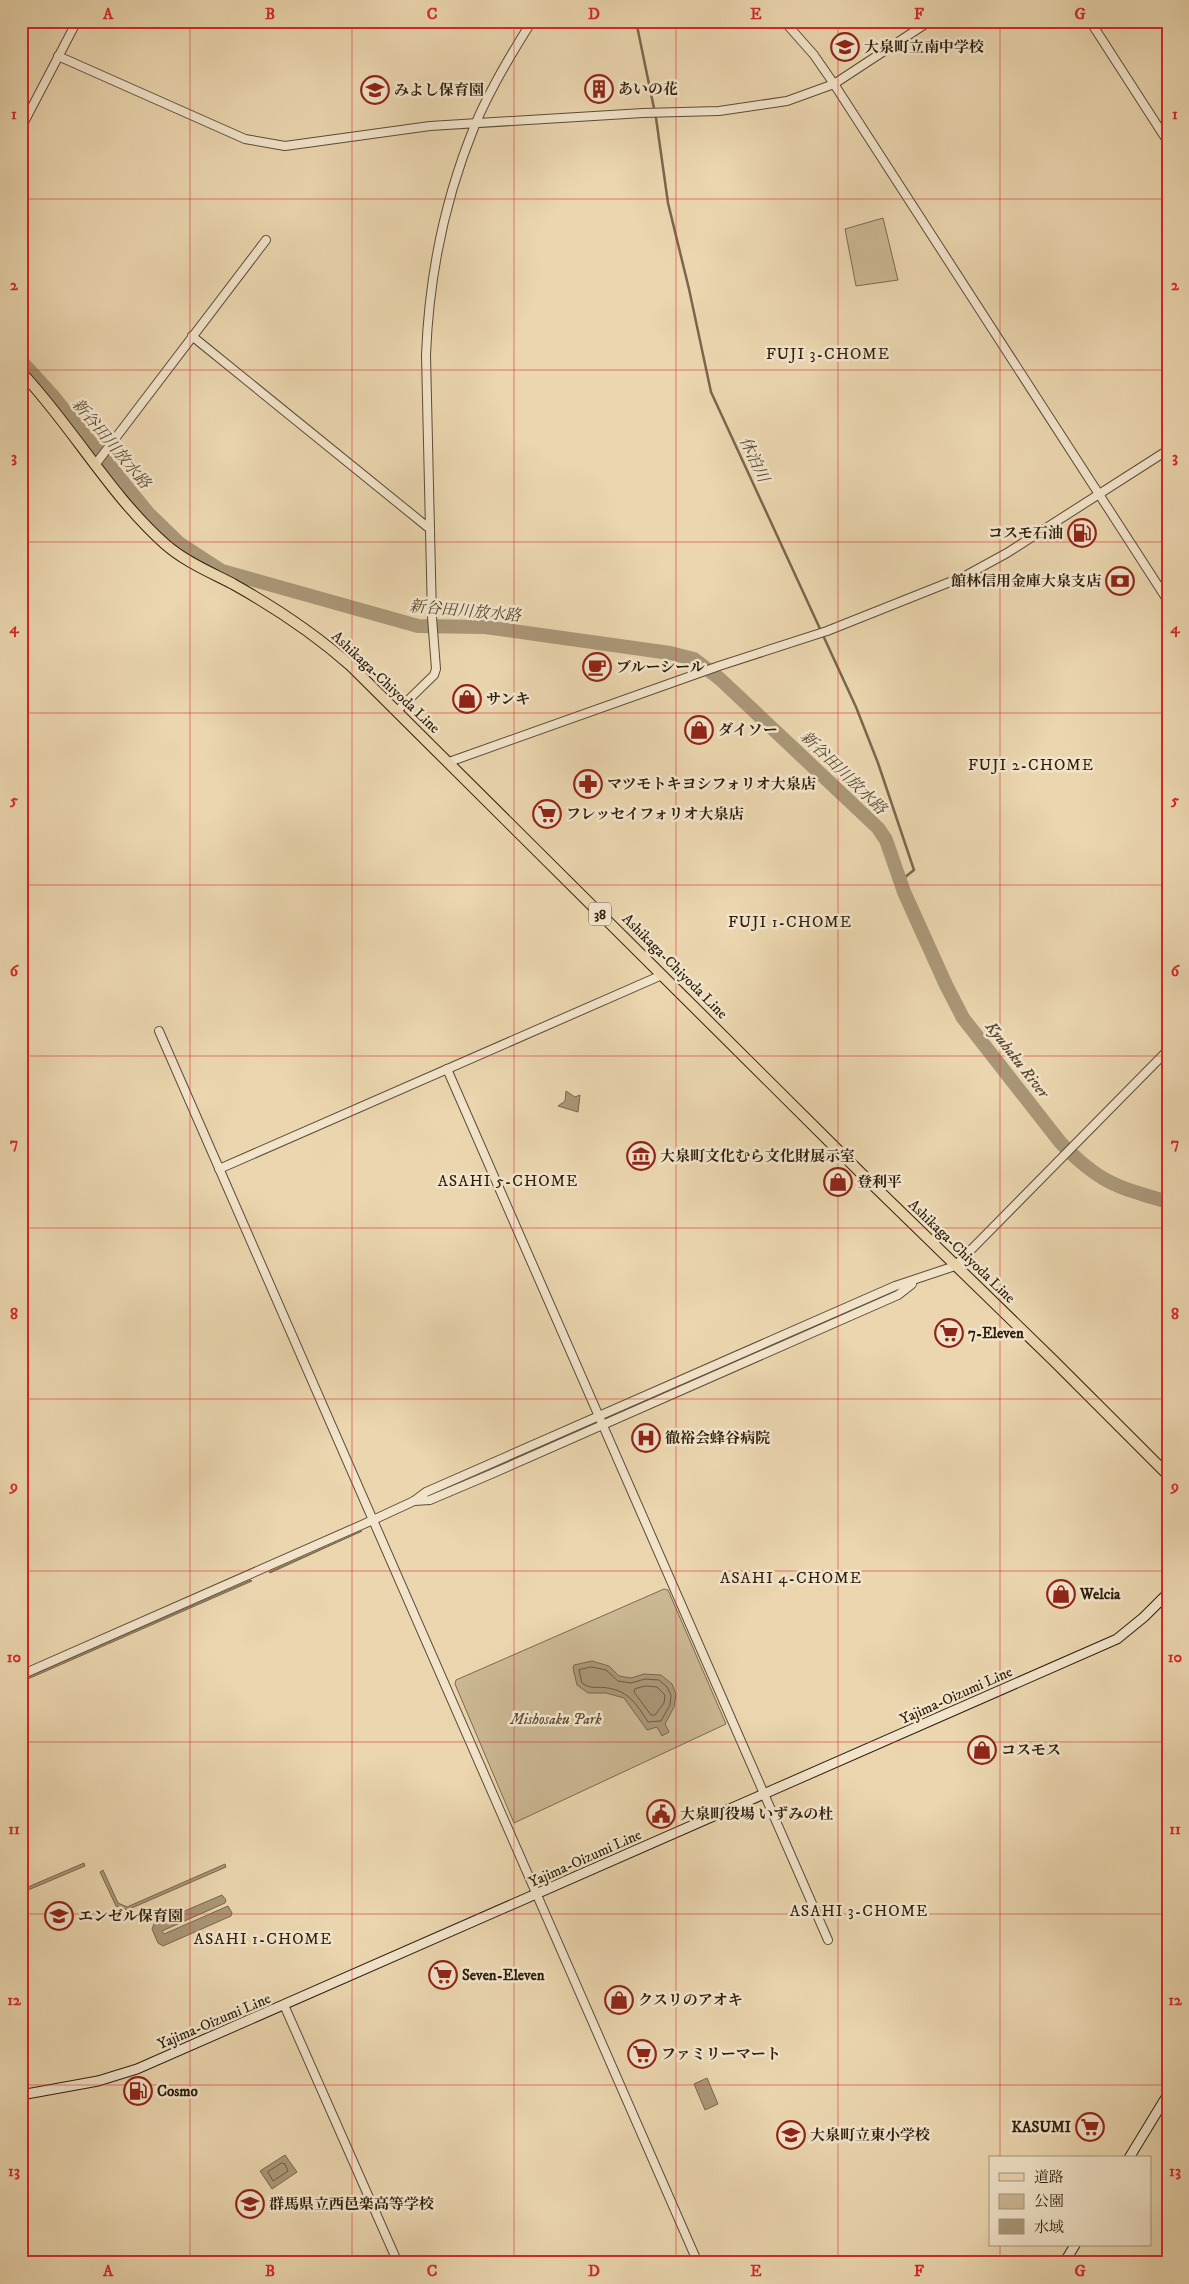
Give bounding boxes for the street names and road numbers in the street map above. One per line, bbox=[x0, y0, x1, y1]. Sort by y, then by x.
street label: Ashikaga-Chiyoda Line bbox=[327, 627, 444, 738]
road number: 38 bbox=[589, 902, 611, 926]
street label: Ashikaga-Chiyoda Line bbox=[618, 910, 731, 1023]
street label: Ashikaga-Chiyoda Line bbox=[904, 1195, 1019, 1307]
street label: Yajima-Oizumi Line bbox=[897, 1662, 1015, 1729]
street label: Yajima-Oizumi Line bbox=[526, 1825, 644, 1892]
street label: Yajima-Oizumi Line bbox=[155, 1989, 274, 2054]

